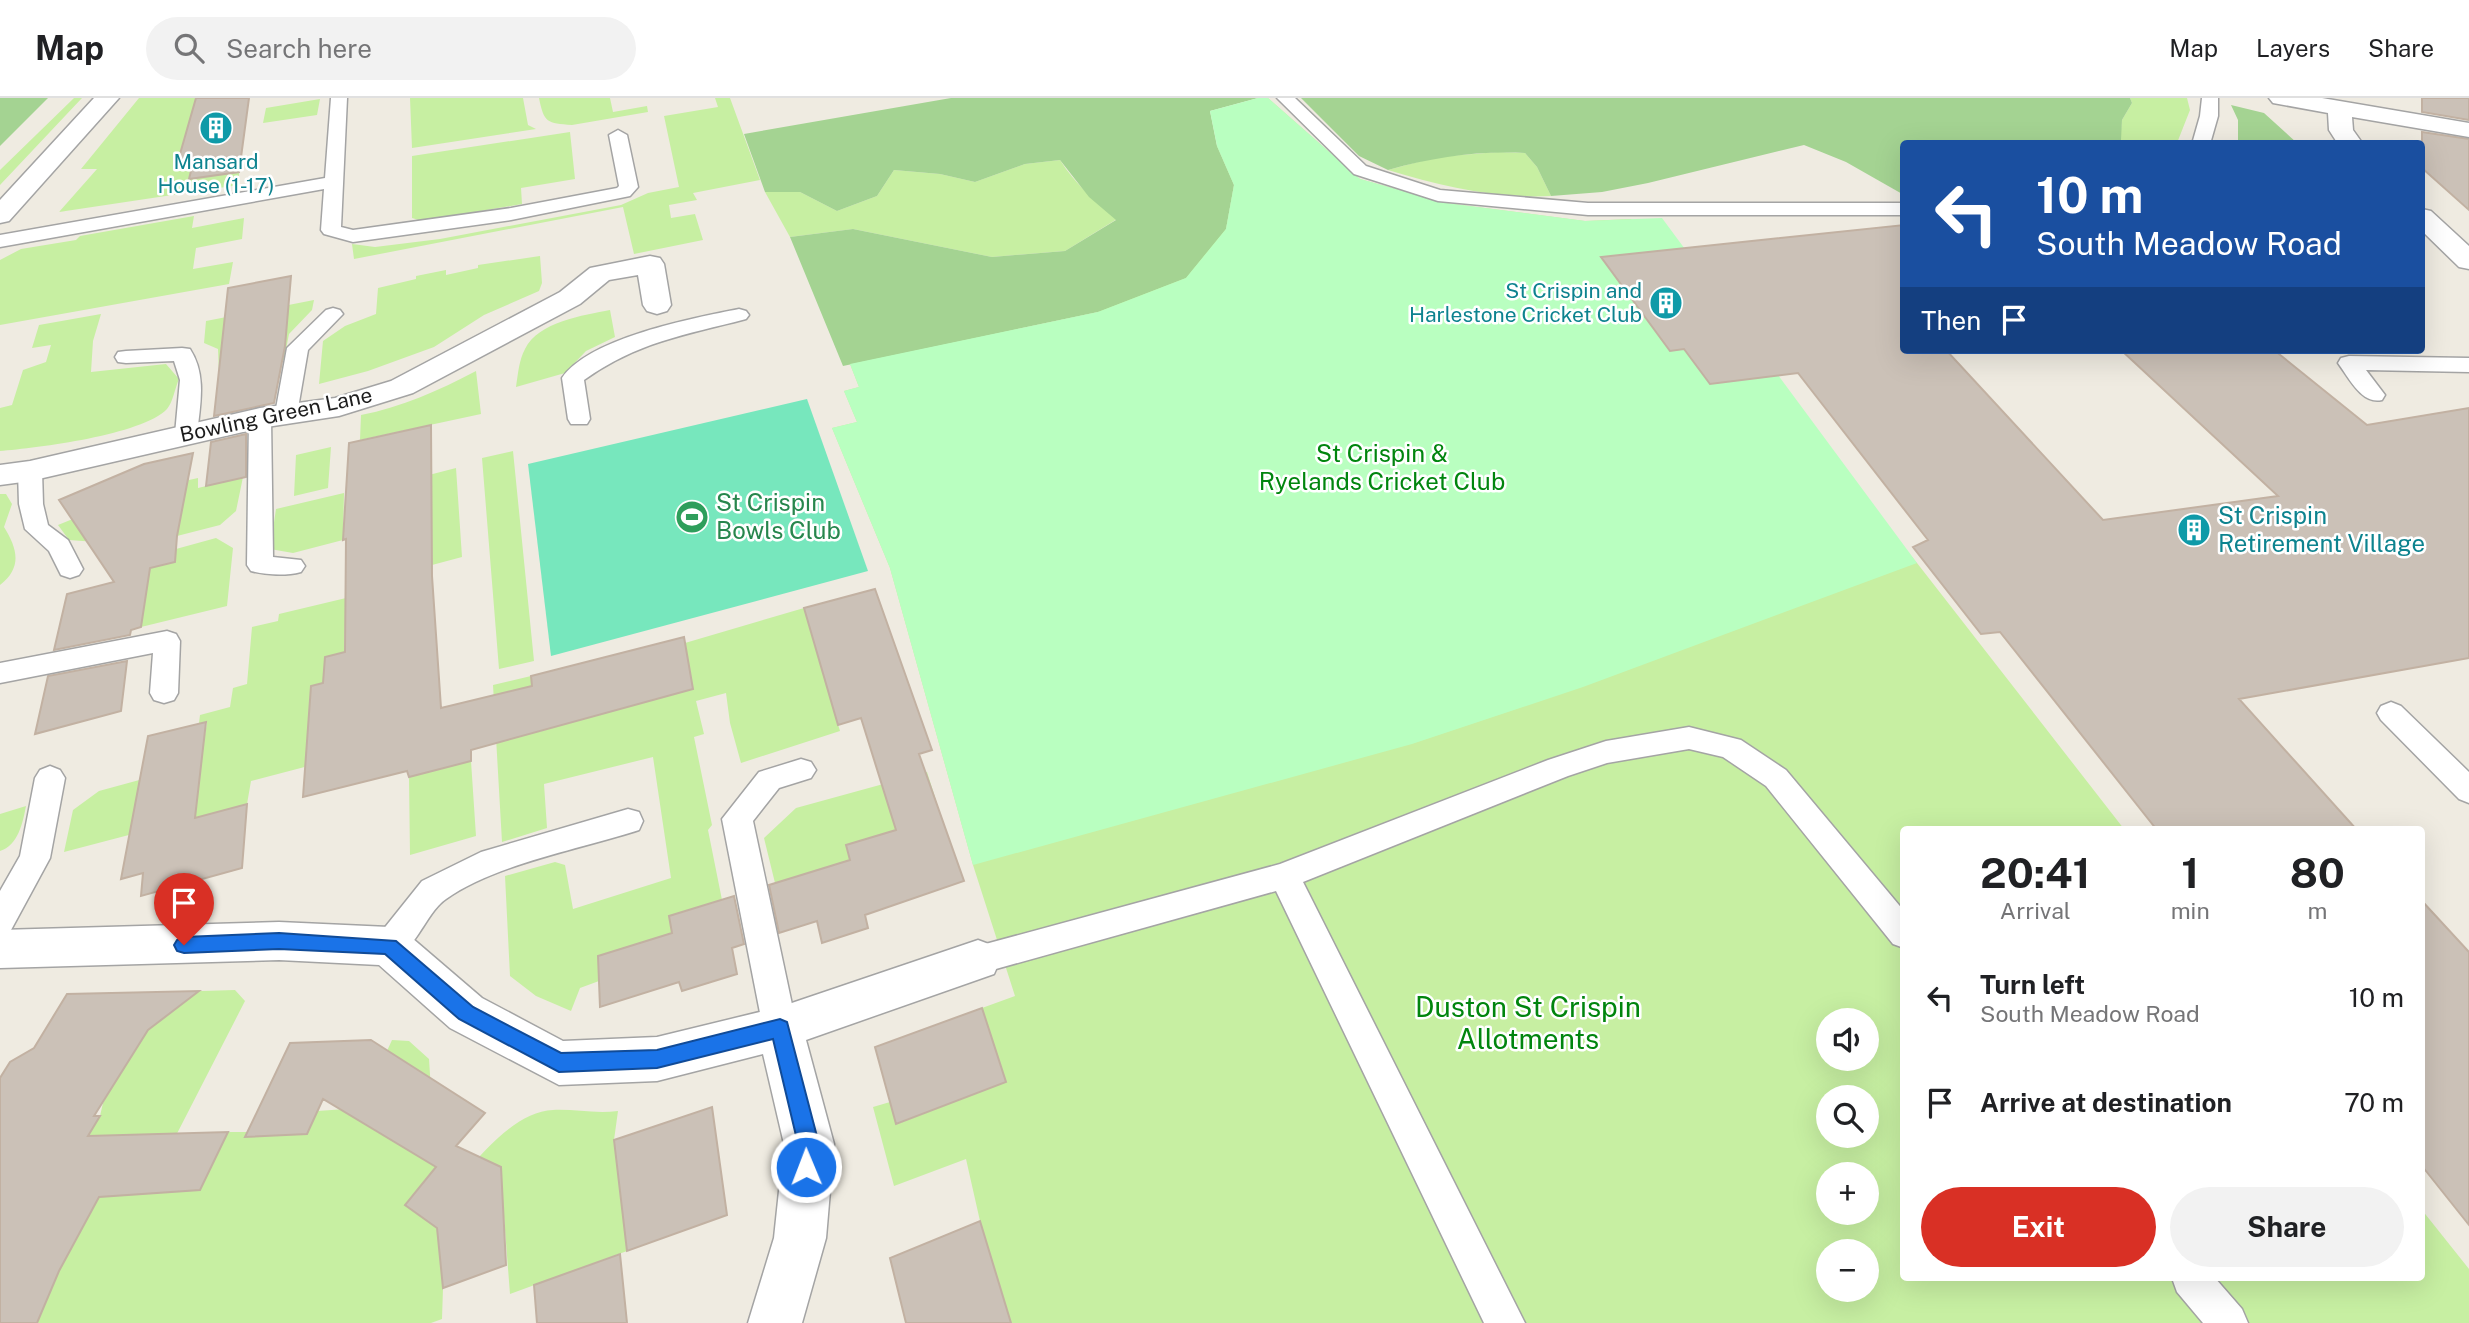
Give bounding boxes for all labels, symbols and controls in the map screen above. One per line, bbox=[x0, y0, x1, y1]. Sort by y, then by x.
search box bbox=[146, 17, 636, 80]
text: Map bbox=[35, 29, 104, 67]
icon: search bbox=[170, 29, 208, 67]
text: Search here bbox=[226, 33, 372, 64]
text: Map bbox=[2169, 34, 2218, 62]
text: Layers bbox=[2256, 34, 2330, 62]
text: Share bbox=[2368, 34, 2434, 62]
building icon: Mansard House (1-17) bbox=[197, 109, 235, 147]
place label: Mansard House (1-17) bbox=[157, 149, 275, 198]
text: 10 m bbox=[2036, 166, 2143, 224]
icon: left bbox=[1921, 168, 2012, 259]
text: South Meadow Road bbox=[2036, 225, 2342, 262]
place label: St Crispin and Harlestone Cricket Club bbox=[1409, 278, 1642, 327]
building icon: St Crispin and Harlestone Cricket Club bbox=[1647, 284, 1685, 322]
icon: arrive bbox=[1995, 301, 2033, 339]
text: Then bbox=[1921, 305, 1981, 336]
street label: Bowling Green Lane bbox=[177, 382, 374, 447]
park label: St Crispin & Ryelands Cricket Club bbox=[1259, 439, 1505, 495]
place label: St Crispin Bowls Club bbox=[716, 488, 841, 544]
sports icon: St Crispin Bowls Club bbox=[673, 498, 711, 536]
place label: St Crispin Retirement Village bbox=[2218, 501, 2425, 557]
building icon: St Crispin Retirement Village bbox=[2175, 511, 2213, 549]
text: 20:41 bbox=[1980, 848, 2091, 897]
text: 1 bbox=[2181, 848, 2199, 897]
text: 80 bbox=[2290, 848, 2345, 897]
pin bbox=[154, 873, 214, 945]
icon: arrive bbox=[165, 884, 203, 922]
text: Arrival bbox=[2000, 897, 2071, 924]
text: min bbox=[2171, 897, 2210, 924]
text: m bbox=[2307, 897, 2327, 924]
text: Turn left bbox=[1980, 969, 2085, 1000]
icon: left bbox=[1921, 979, 1959, 1017]
text: 10 m bbox=[2349, 982, 2404, 1013]
park label: Duston St Crispin Allotments bbox=[1415, 990, 1641, 1055]
text: South Meadow Road bbox=[1980, 1000, 2200, 1027]
map controls bbox=[1816, 1008, 1879, 1302]
button: sound bbox=[1816, 1008, 1879, 1071]
icon: arrive bbox=[1921, 1084, 1959, 1122]
button: search bbox=[1816, 1085, 1879, 1148]
text: Arrive at destination bbox=[1980, 1087, 2232, 1118]
text: 70 m bbox=[2344, 1087, 2404, 1118]
position arrow bbox=[769, 1130, 843, 1204]
button: + bbox=[1816, 1162, 1879, 1225]
button: Exit bbox=[1921, 1187, 2156, 1267]
button: Share bbox=[2170, 1187, 2404, 1267]
button: − bbox=[1816, 1239, 1879, 1302]

